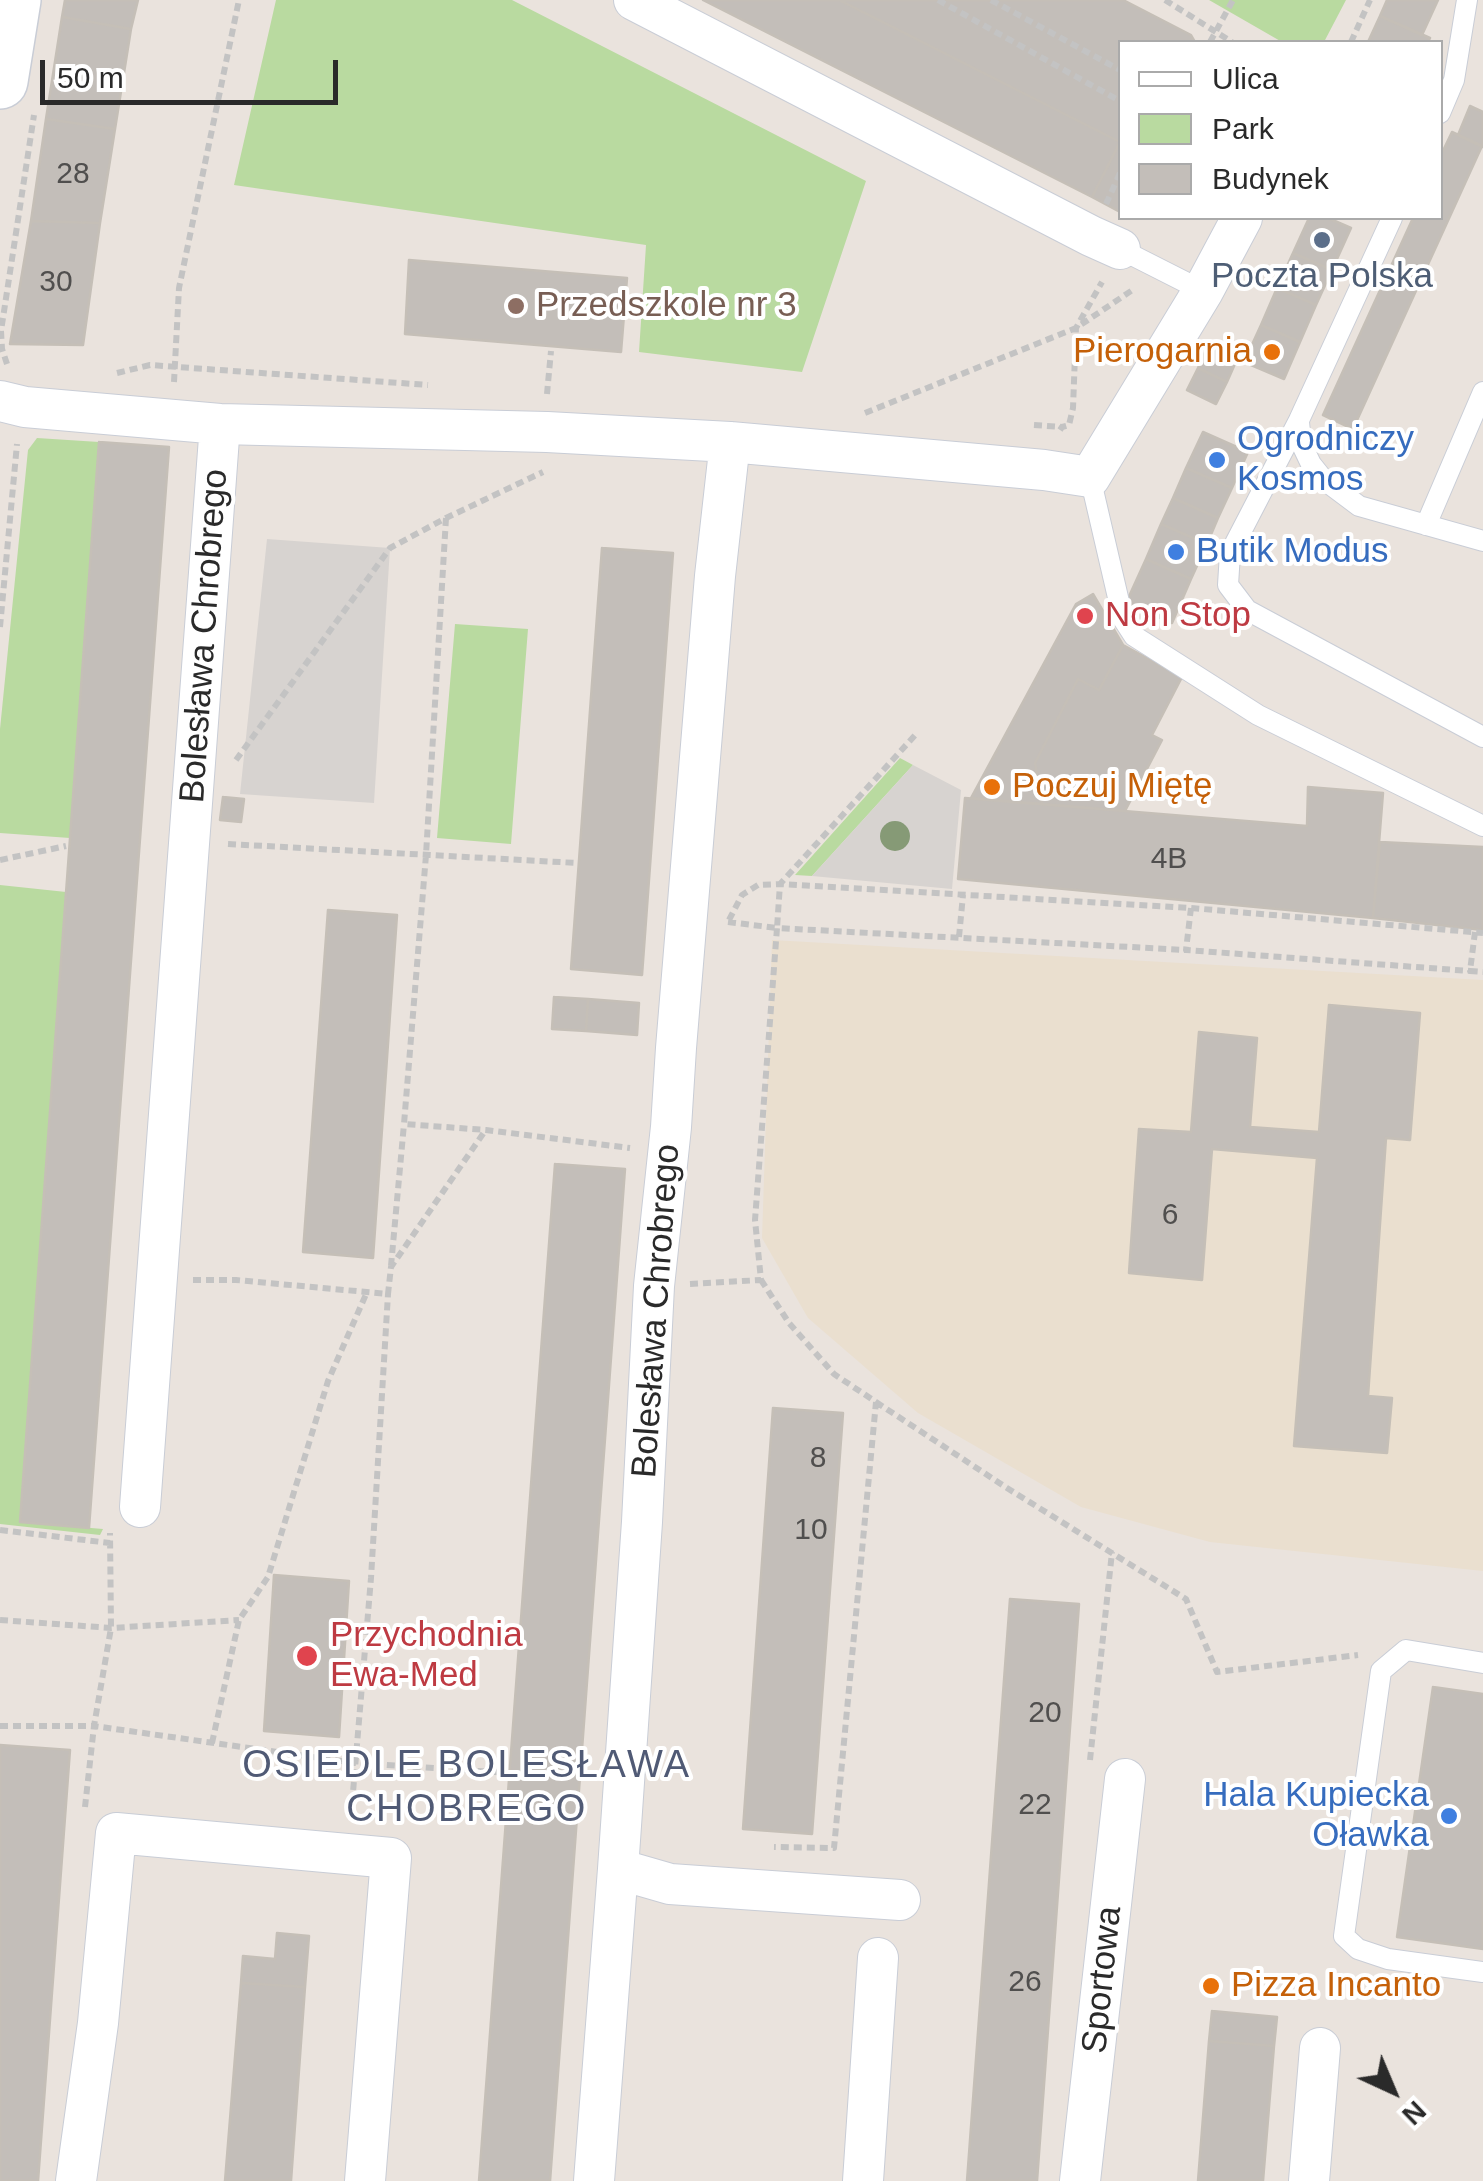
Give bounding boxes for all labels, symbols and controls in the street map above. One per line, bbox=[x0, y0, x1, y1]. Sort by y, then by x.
scale bar bbox=[45, 40, 342, 102]
legend bbox=[1118, 40, 1443, 220]
text: 50 m bbox=[57, 61, 124, 94]
text: Ulica bbox=[1212, 62, 1279, 95]
text: Park bbox=[1212, 112, 1274, 145]
house number: 28 bbox=[56, 157, 90, 193]
text: Budynek bbox=[1212, 162, 1329, 195]
marker: Poczta Polska bbox=[1311, 229, 1333, 251]
place label: Poczta Polska bbox=[1211, 256, 1433, 298]
house number: 30 bbox=[39, 265, 73, 301]
place label: Przedszkole nr 3 bbox=[536, 285, 797, 327]
marker: Przedszkole nr 3 bbox=[505, 295, 527, 317]
place label: Pierogarnia bbox=[1073, 331, 1252, 373]
marker: Pierogarnia bbox=[1261, 341, 1283, 363]
place label: Ogrodniczy Kosmos bbox=[1237, 419, 1414, 501]
marker: Ogrodniczy Kosmos bbox=[1206, 449, 1228, 471]
street label: Bolesława Chrobrego bbox=[172, 468, 238, 804]
place label: Butik Modus bbox=[1196, 531, 1389, 573]
marker: Butik Modus bbox=[1165, 541, 1187, 563]
place label: Non Stop bbox=[1105, 595, 1251, 637]
marker: Non Stop bbox=[1074, 605, 1096, 627]
place label: Poczuj Miętę bbox=[1012, 766, 1212, 808]
marker: Poczuj Miętę bbox=[981, 776, 1003, 798]
house number: 4B bbox=[1151, 842, 1187, 878]
street label: Bolesława Chrobrego bbox=[624, 1143, 690, 1479]
house number: 6 bbox=[1162, 1198, 1178, 1234]
house number: 8 bbox=[810, 1441, 826, 1477]
house number: 10 bbox=[794, 1513, 828, 1549]
place label: Przychodnia Ewa-Med bbox=[330, 1615, 523, 1697]
marker: Przychodnia Ewa-Med bbox=[294, 1643, 320, 1669]
house number: 20 bbox=[1028, 1696, 1062, 1732]
district label: OSIEDLE BOLESŁAWA CHOBREGO bbox=[242, 1744, 692, 1834]
place label: Hala Kupiecka Oławka bbox=[1203, 1775, 1429, 1857]
house number: 22 bbox=[1018, 1788, 1052, 1824]
marker: Hala Kupiecka Oławka bbox=[1438, 1805, 1460, 1827]
street label: Sportowa bbox=[1074, 1904, 1132, 2056]
house number: 26 bbox=[1008, 1965, 1042, 2001]
place label: Pizza Incanto bbox=[1231, 1965, 1441, 2007]
marker: Pizza Incanto bbox=[1200, 1975, 1222, 1997]
north arrow bbox=[1343, 2041, 1443, 2141]
text: N bbox=[1396, 2095, 1432, 2131]

